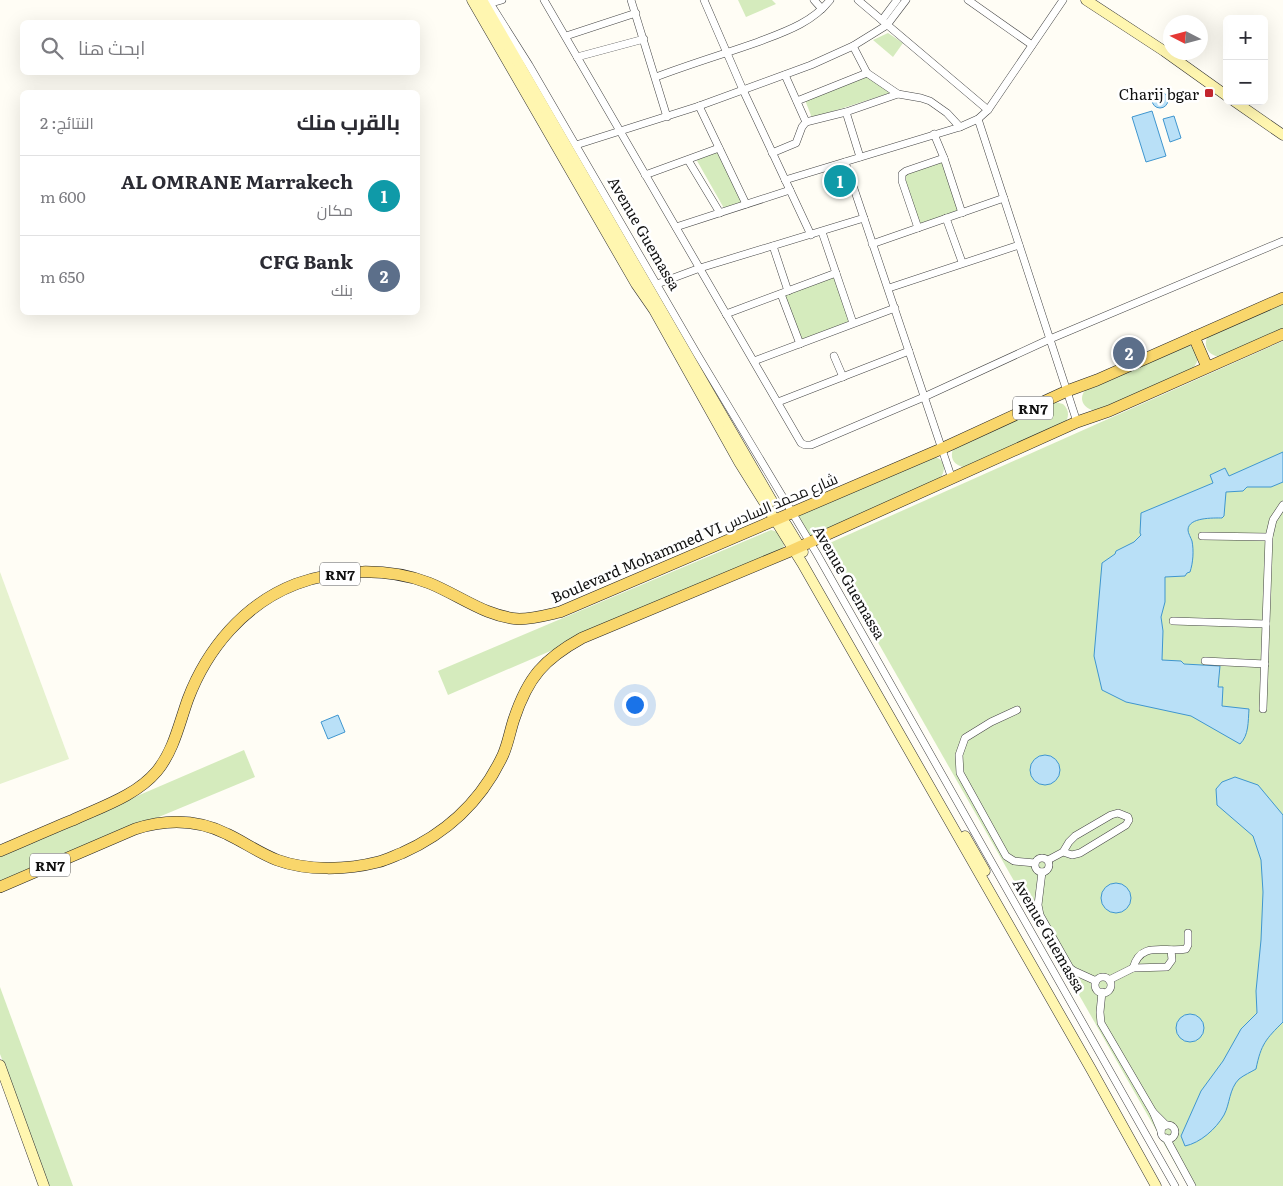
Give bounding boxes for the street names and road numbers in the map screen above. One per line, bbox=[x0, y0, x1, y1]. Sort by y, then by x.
street label: Avenue Guemassa bbox=[603, 172, 687, 295]
road number: RN7 bbox=[1013, 396, 1053, 419]
street label: Boulevard Mohammed VI شارع محمد السادس bbox=[547, 466, 841, 609]
street label: Avenue Guemassa bbox=[808, 521, 892, 644]
road number: RN7 bbox=[320, 562, 360, 586]
road number: RN7 bbox=[30, 854, 70, 876]
street label: Avenue Guemassa bbox=[1008, 874, 1092, 997]

